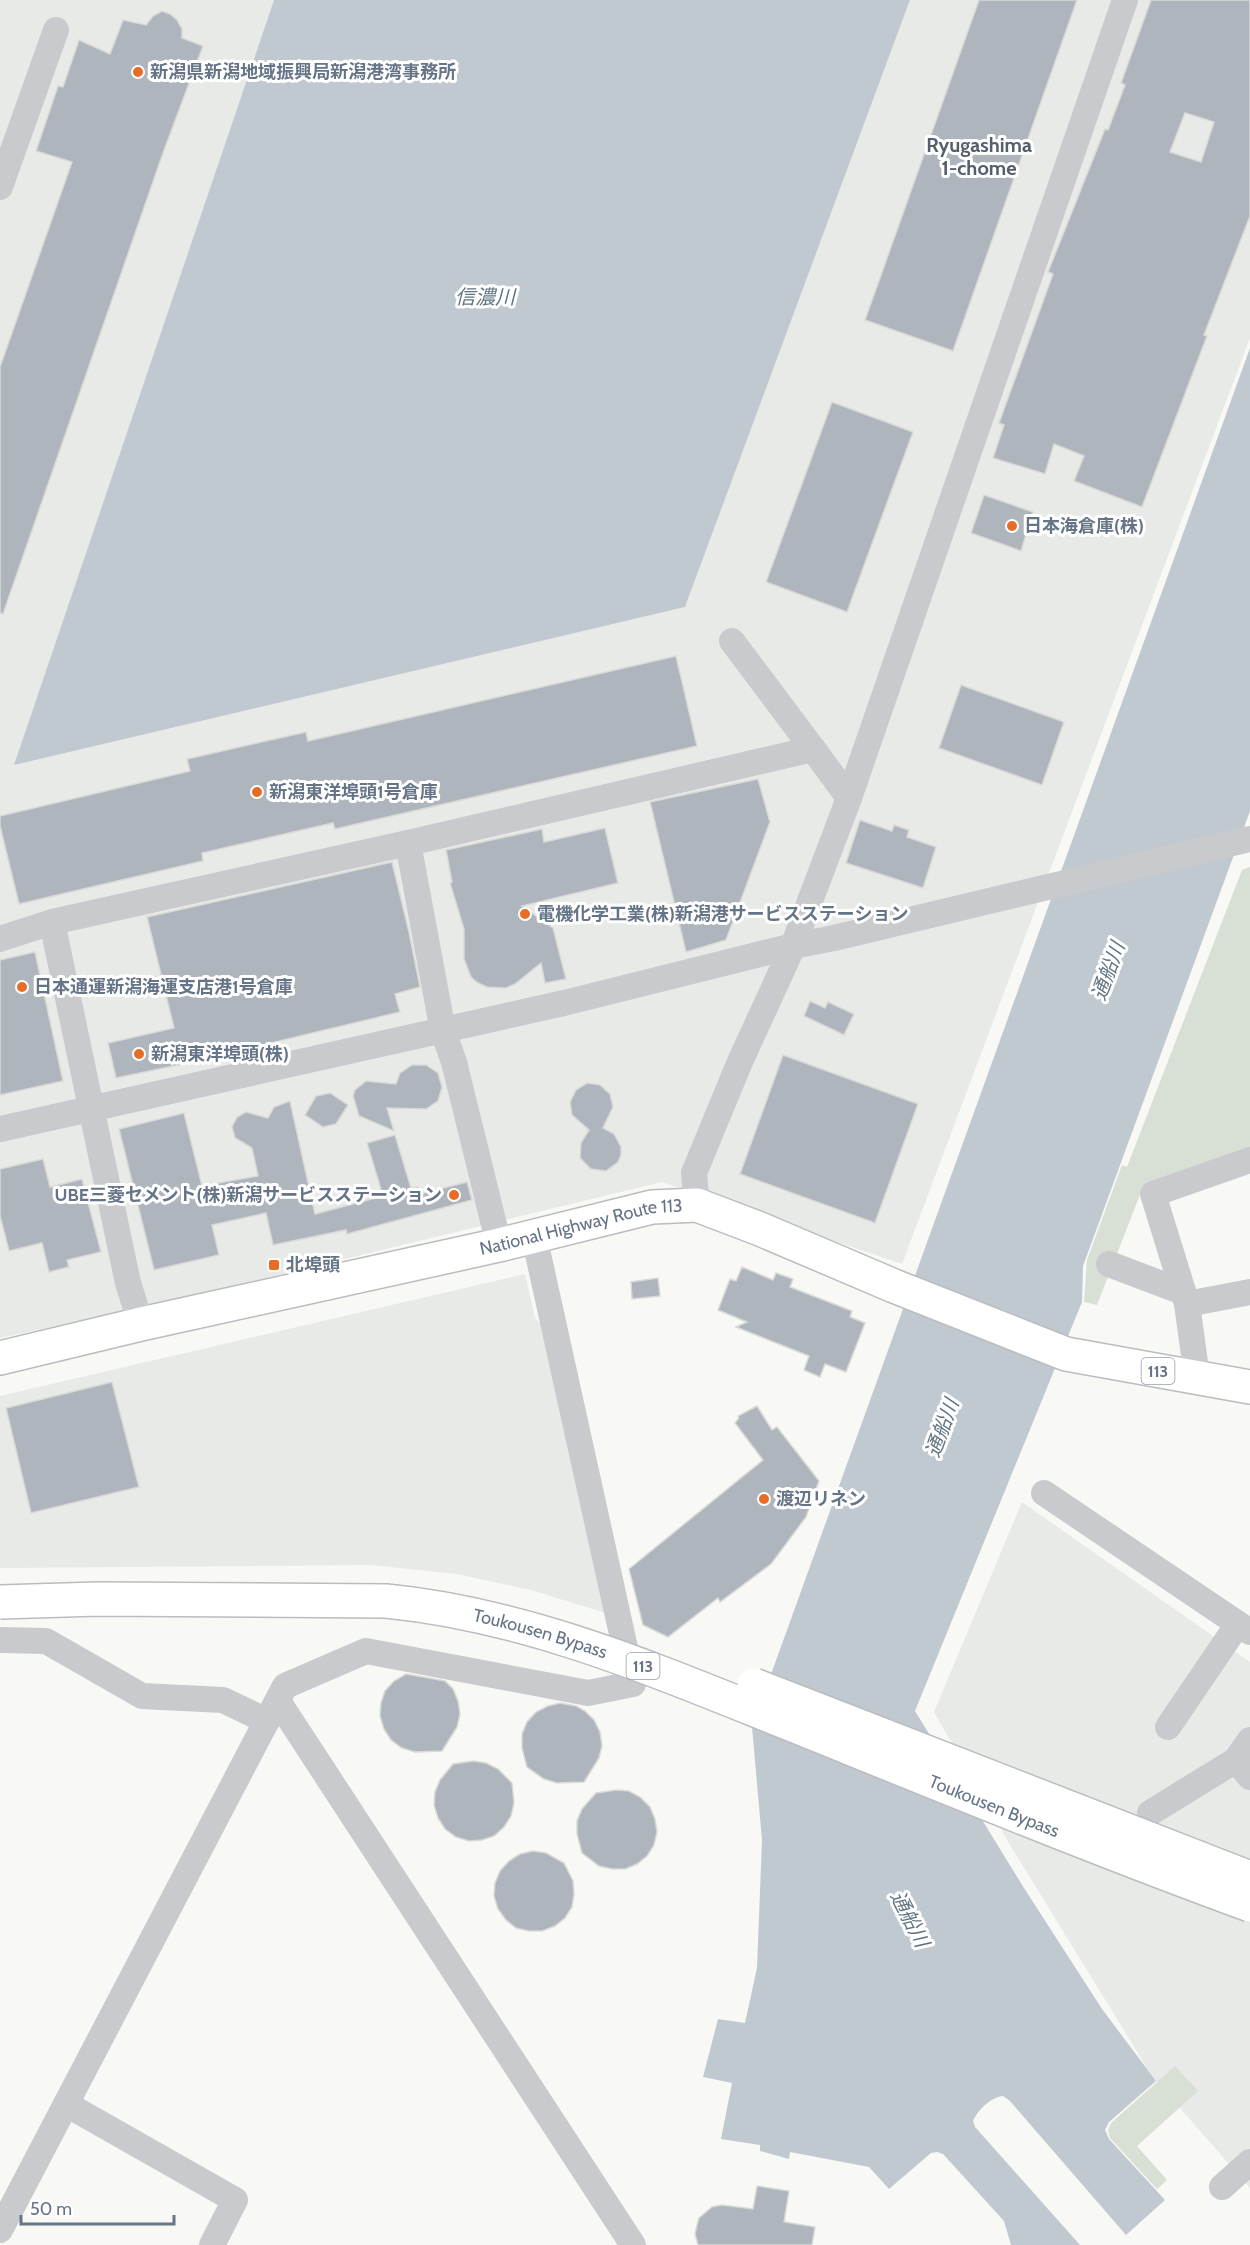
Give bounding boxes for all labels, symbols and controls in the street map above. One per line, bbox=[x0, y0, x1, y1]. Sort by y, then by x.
place label: 新潟県新潟地域振興局新潟港湾事務所 bbox=[150, 61, 456, 83]
marker: 新潟県新潟地域振興局新潟港湾事務所 bbox=[131, 65, 145, 79]
district label: Ryugashima 1-chome bbox=[926, 133, 1032, 180]
water label: 信濃川 bbox=[455, 285, 517, 309]
place label: 日本海倉庫(株) bbox=[1024, 515, 1144, 537]
marker: 日本海倉庫(株) bbox=[1005, 519, 1019, 533]
place label: 新潟東洋埠頭1号倉庫 bbox=[269, 781, 438, 803]
marker: 新潟東洋埠頭1号倉庫 bbox=[250, 785, 264, 799]
place label: 電機化学工業(株)新潟港サービスステーション bbox=[537, 903, 908, 925]
marker: 電機化学工業(株)新潟港サービスステーション bbox=[518, 907, 532, 921]
water label: 通船川 bbox=[1086, 937, 1130, 1003]
place label: 日本通運新潟海運支店港1号倉庫 bbox=[34, 976, 293, 998]
marker: 日本通運新潟海運支店港1号倉庫 bbox=[15, 980, 29, 994]
place label: 新潟東洋埠頭(株) bbox=[151, 1043, 289, 1065]
marker: 新潟東洋埠頭(株) bbox=[132, 1047, 146, 1061]
place label: UBE三菱セメント(株)新潟サービスステーション bbox=[54, 1184, 442, 1206]
marker: UBE三菱セメント(株)新潟サービスステーション bbox=[447, 1188, 461, 1202]
street label: National Highway Route 113 bbox=[478, 1195, 683, 1260]
place label: 北埠頭 bbox=[286, 1254, 340, 1276]
marker: 北埠頭 bbox=[267, 1258, 281, 1272]
road number: 113 bbox=[1142, 1358, 1174, 1384]
water label: 通船川 bbox=[920, 1394, 964, 1460]
place label: 渡辺リネン bbox=[776, 1488, 866, 1510]
marker: 渡辺リネン bbox=[757, 1492, 771, 1506]
street label: Toukousen Bypass bbox=[471, 1604, 610, 1663]
road number: 113 bbox=[626, 1653, 660, 1679]
street label: Toukousen Bypass bbox=[926, 1770, 1062, 1842]
water label: 通船川 bbox=[886, 1887, 935, 1953]
scale bar bbox=[21, 2188, 174, 2226]
text: 50 m bbox=[30, 2198, 72, 2220]

